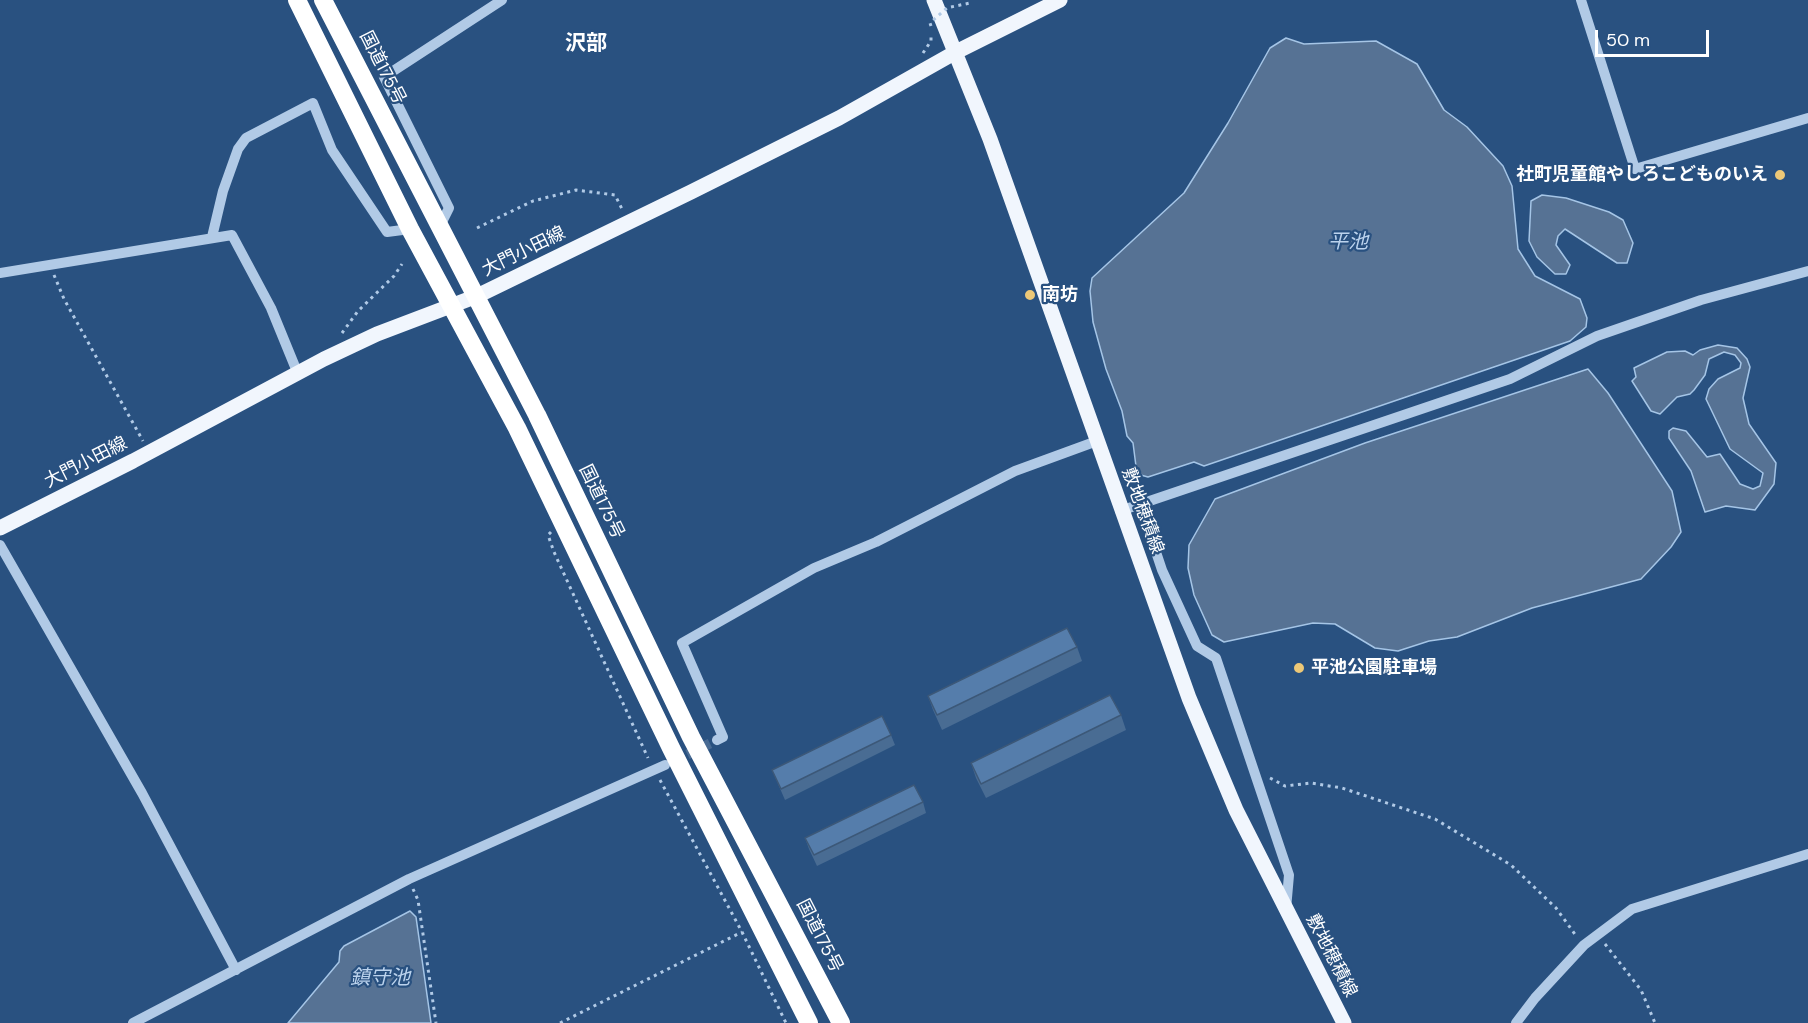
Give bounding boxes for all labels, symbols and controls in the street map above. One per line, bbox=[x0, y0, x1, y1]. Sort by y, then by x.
scale bar bbox=[1598, 18, 1712, 56]
street label: 国道175号 bbox=[354, 28, 410, 108]
text: 50 m bbox=[1606, 28, 1650, 52]
district label: 沢部 bbox=[565, 31, 607, 57]
place label: 社町児童館やしろこどものいえ bbox=[1516, 164, 1768, 186]
marker: 社町児童館やしろこどものいえ bbox=[1773, 168, 1787, 182]
street label: 大門小田線 bbox=[479, 223, 569, 281]
water label: 平池 bbox=[1328, 231, 1368, 255]
place label: 南坊 bbox=[1042, 284, 1078, 306]
marker: 南坊 bbox=[1023, 288, 1037, 302]
street label: 大門小田線 bbox=[41, 433, 131, 493]
street label: 国道175号 bbox=[574, 461, 628, 543]
street label: 敷地穂積線 bbox=[1116, 465, 1168, 557]
place label: 平池公園駐車場 bbox=[1311, 657, 1437, 679]
marker: 平池公園駐車場 bbox=[1292, 661, 1306, 675]
street label: 国道175号 bbox=[791, 896, 847, 976]
street label: 敷地穂積線 bbox=[1301, 911, 1361, 1001]
water label: 鎮守池 bbox=[350, 967, 410, 991]

